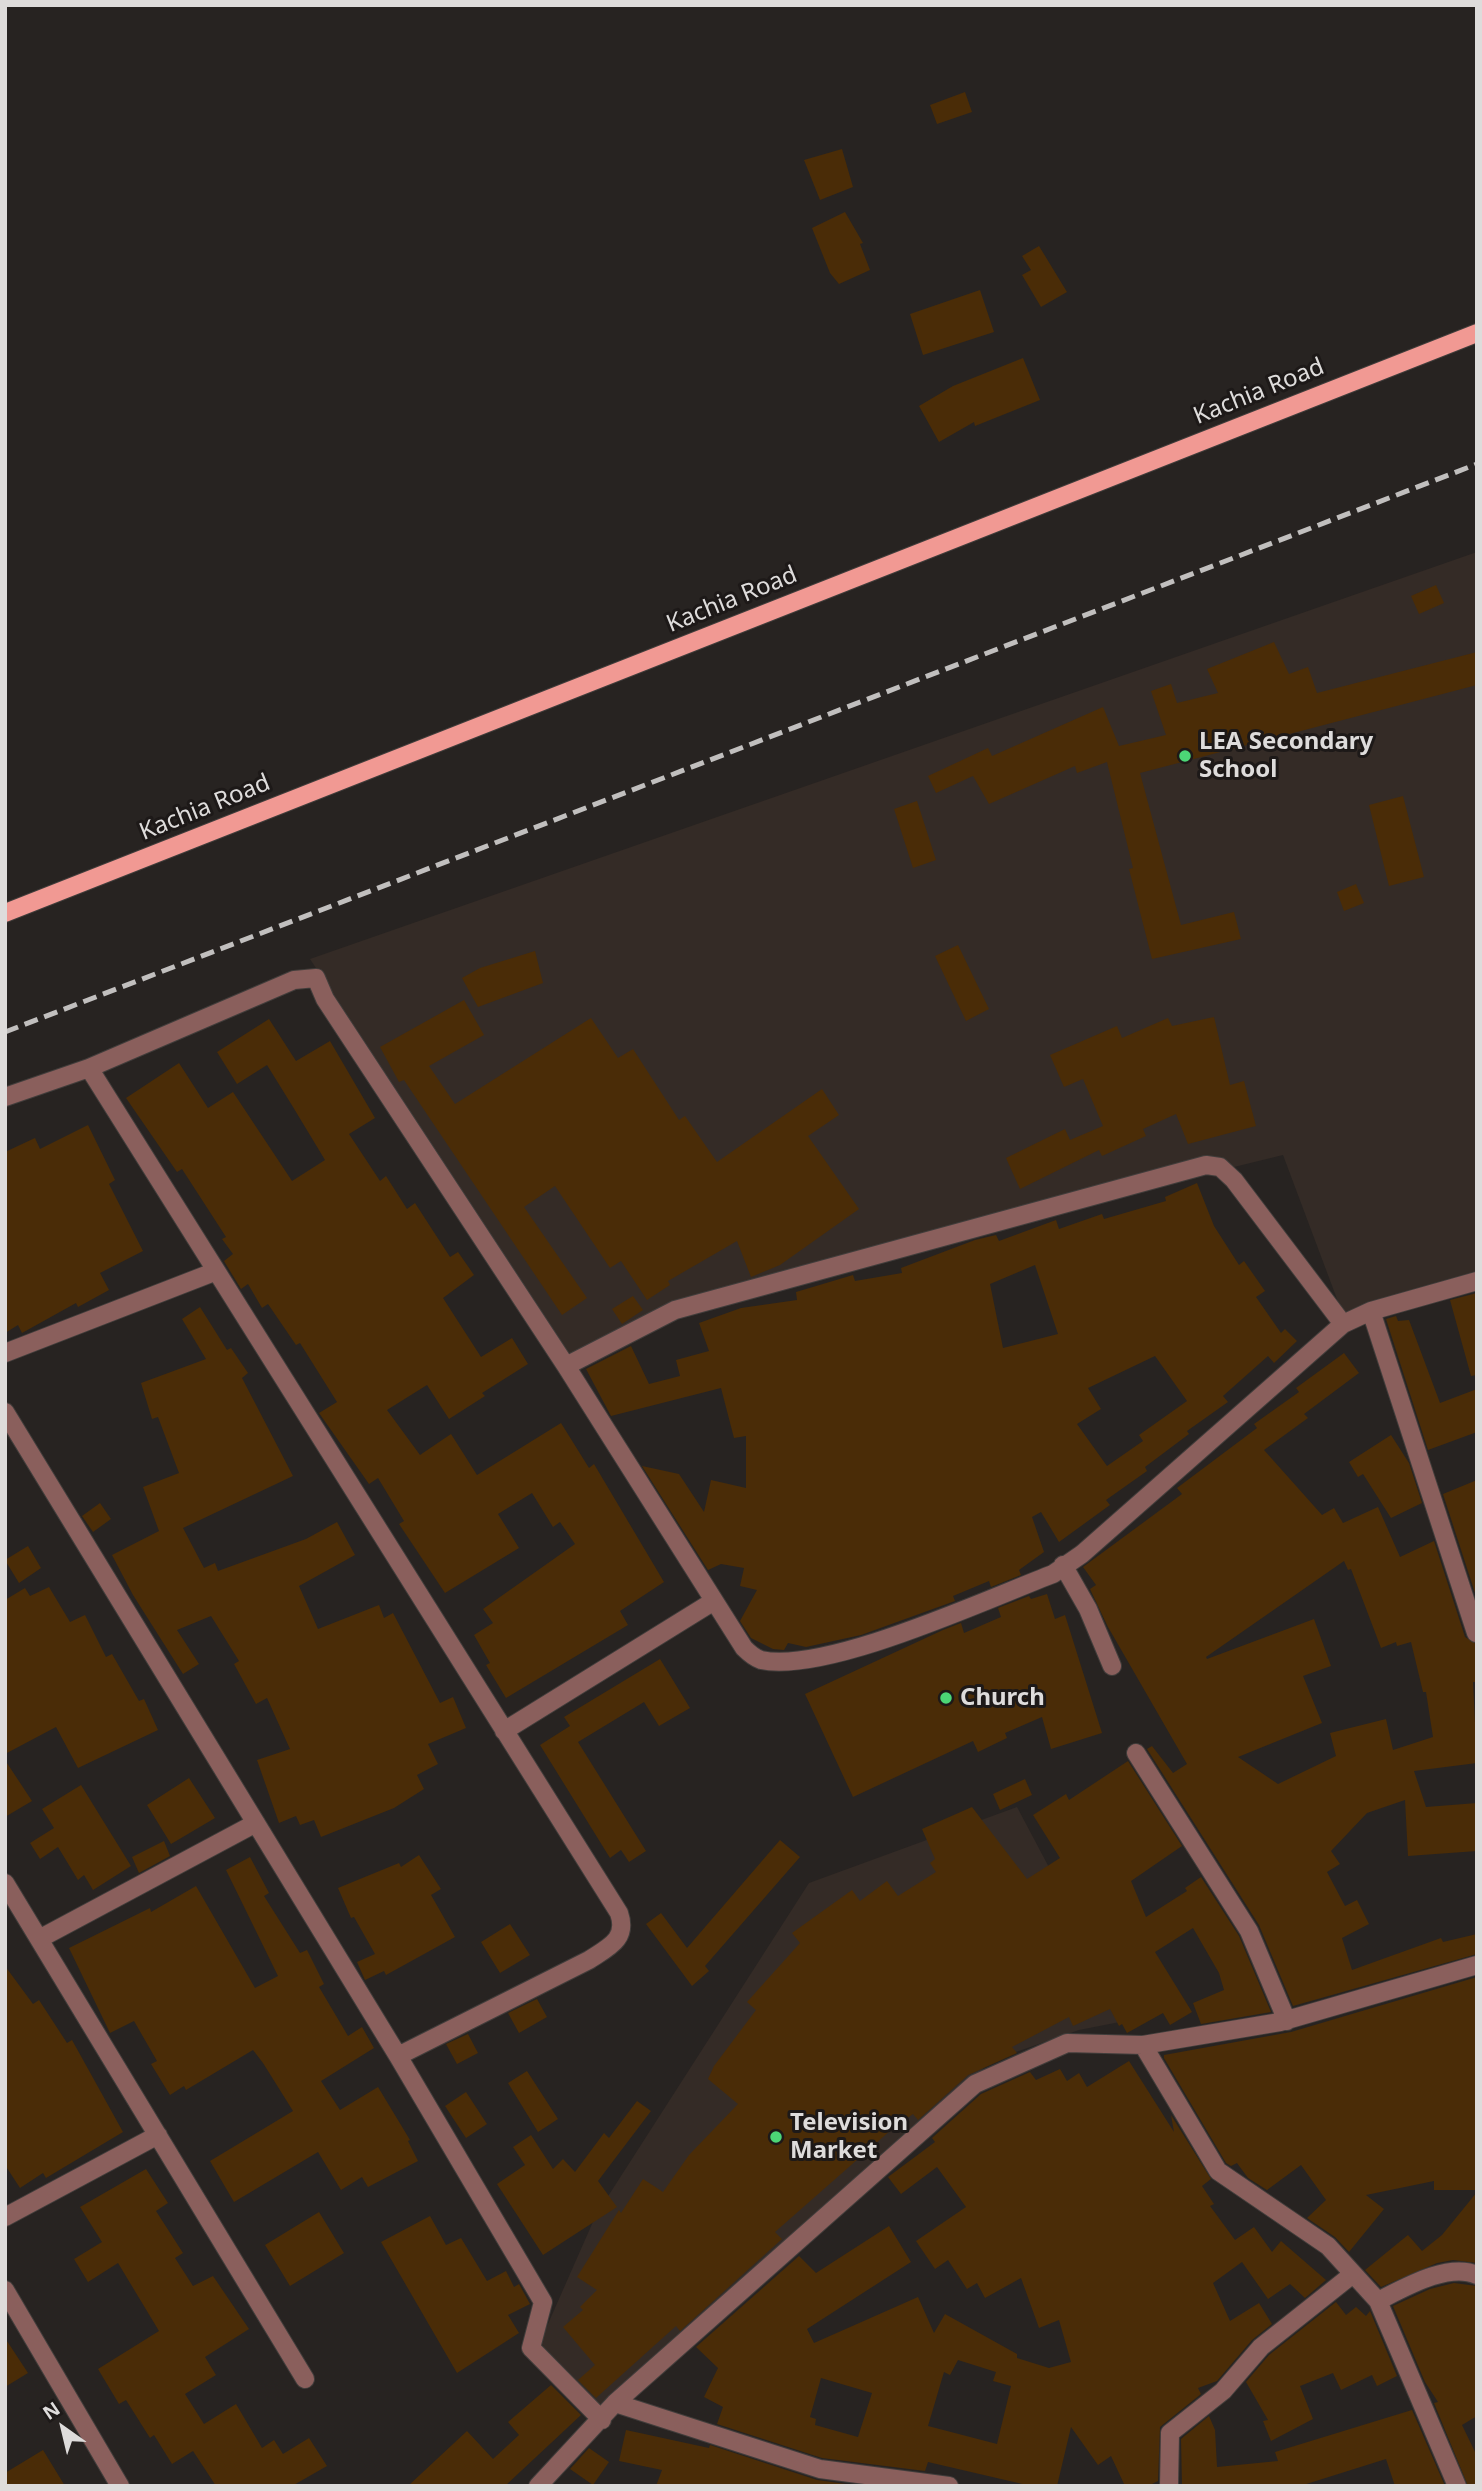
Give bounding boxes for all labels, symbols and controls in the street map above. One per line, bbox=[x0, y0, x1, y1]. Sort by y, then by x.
street label: Kachia Road bbox=[1190, 353, 1328, 431]
street label: Kachia Road bbox=[663, 561, 801, 639]
place label: LEA Secondary School bbox=[1199, 728, 1373, 784]
marker: LEA Secondary School bbox=[1177, 748, 1193, 764]
street label: Kachia Road bbox=[136, 769, 274, 847]
place label: Church bbox=[960, 1684, 1045, 1712]
marker: Church bbox=[938, 1690, 954, 1706]
place label: Television Market bbox=[790, 2109, 908, 2165]
marker: Television Market bbox=[768, 2129, 784, 2145]
north arrow bbox=[28, 2393, 98, 2463]
text: N bbox=[38, 2395, 65, 2426]

